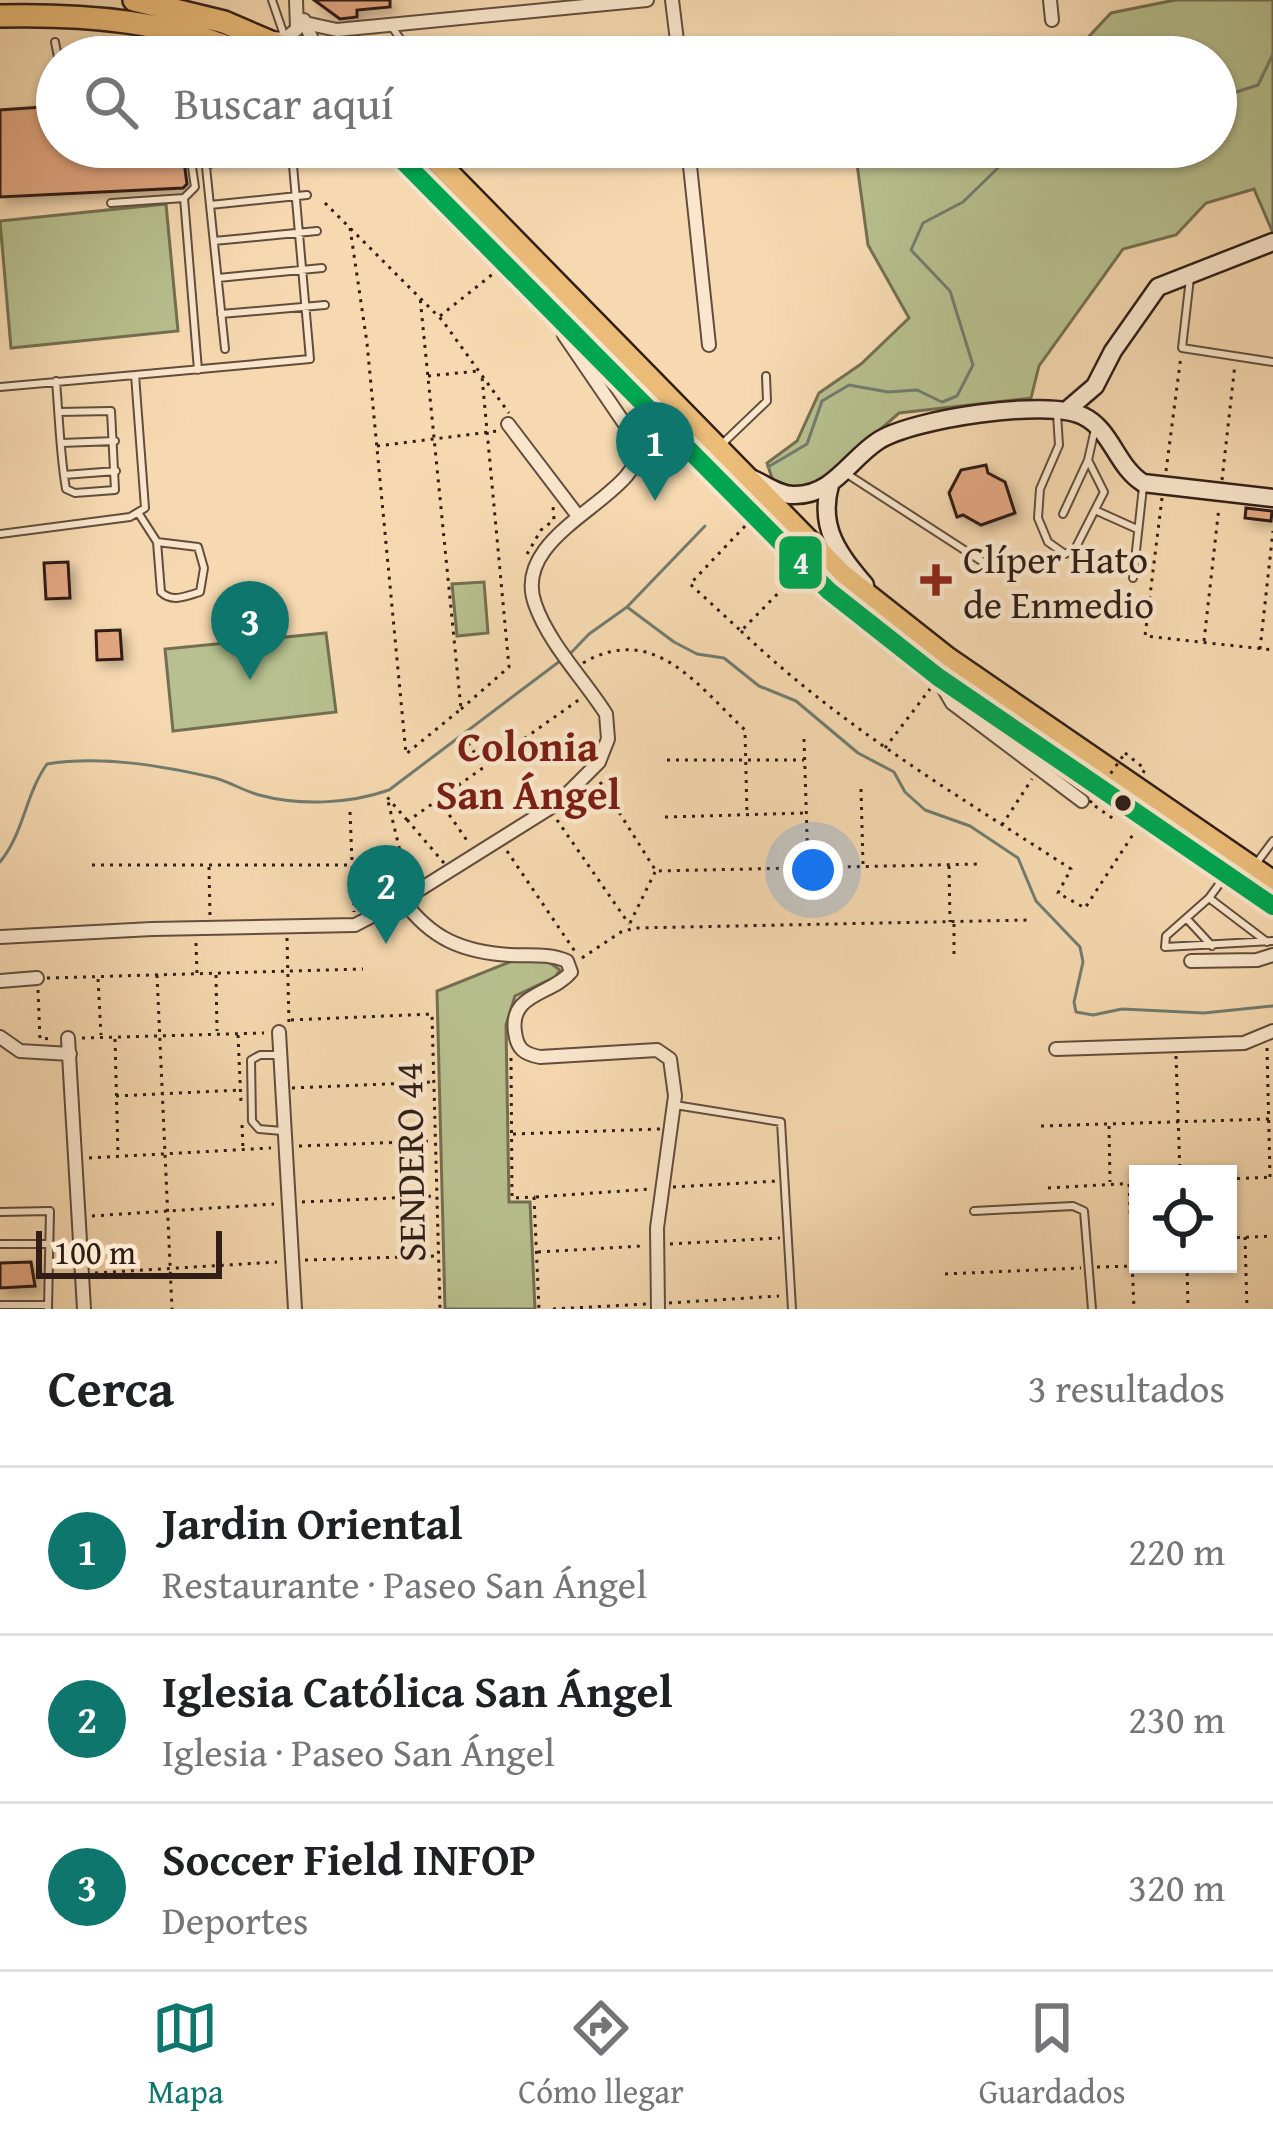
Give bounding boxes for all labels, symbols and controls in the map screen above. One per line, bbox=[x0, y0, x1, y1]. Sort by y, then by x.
search box bbox=[36, 36, 1237, 168]
icon: search bbox=[78, 69, 144, 135]
text: Buscar aquí bbox=[174, 70, 393, 135]
pin: 1 bbox=[616, 402, 694, 501]
place label: Clíper Hato de Enmedio bbox=[963, 530, 1154, 632]
line badge: 4 bbox=[777, 534, 824, 591]
text: 4 bbox=[792, 538, 810, 586]
marker: Clíper Hato de Enmedio bbox=[920, 564, 952, 596]
pin: 3 bbox=[211, 581, 289, 680]
district label: Colonia San Ángel bbox=[435, 715, 621, 824]
unlabelled marker bbox=[1112, 792, 1134, 814]
your location bbox=[783, 840, 843, 900]
pin: 2 bbox=[347, 845, 425, 944]
street label: SENDERO 44 bbox=[379, 1062, 439, 1262]
map controls bbox=[1129, 1165, 1237, 1273]
button: locate bbox=[1129, 1165, 1237, 1273]
scale bar bbox=[36, 1225, 222, 1278]
text: 100 m bbox=[54, 1228, 136, 1276]
text: Cerca bbox=[48, 1350, 174, 1425]
text: 3 resultados bbox=[1028, 1359, 1225, 1416]
text: Jardin Oriental bbox=[162, 1490, 463, 1555]
text: 1 bbox=[77, 1522, 97, 1579]
text: 220 m bbox=[1128, 1522, 1225, 1579]
text: Restaurante · Paseo San Ángel bbox=[162, 1555, 647, 1612]
text: Iglesia Católica San Ángel bbox=[162, 1658, 673, 1723]
text: 2 bbox=[77, 1690, 97, 1747]
text: 230 m bbox=[1128, 1690, 1225, 1747]
text: Iglesia · Paseo San Ángel bbox=[162, 1723, 555, 1780]
text: Soccer Field INFOP bbox=[162, 1826, 536, 1891]
text: 3 bbox=[77, 1858, 97, 1915]
text: 320 m bbox=[1128, 1858, 1225, 1915]
text: Deportes bbox=[162, 1891, 309, 1948]
tab: Mapa bbox=[147, 1995, 223, 2115]
tab: Cómo llegar bbox=[518, 1995, 684, 2115]
tab: Guardados bbox=[979, 1995, 1126, 2115]

